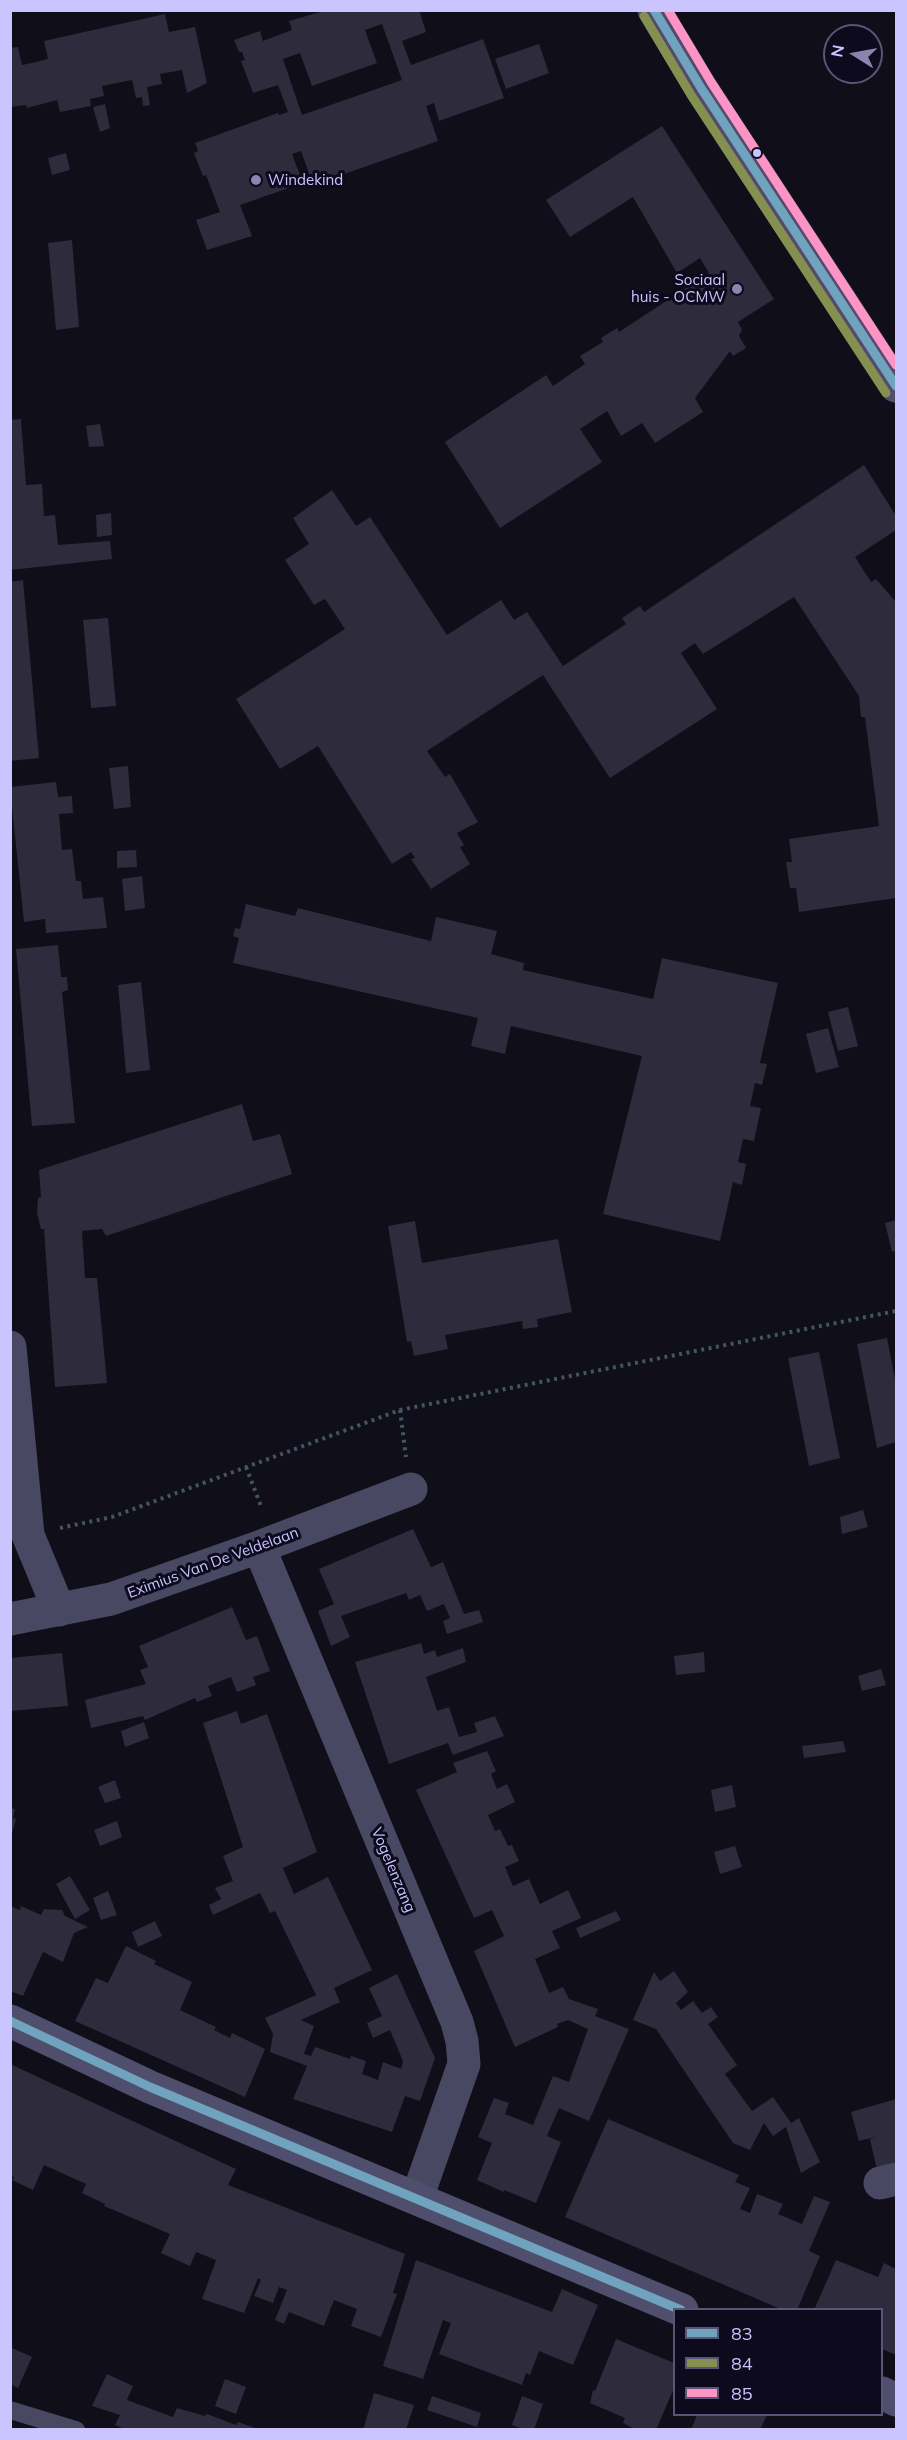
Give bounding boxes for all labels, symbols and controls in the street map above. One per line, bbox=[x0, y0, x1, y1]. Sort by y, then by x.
north arrow bbox=[823, 24, 883, 84]
text: N bbox=[826, 43, 848, 59]
unlabelled marker bbox=[751, 147, 763, 159]
place label: Windekind bbox=[268, 171, 343, 189]
marker: Windekind bbox=[249, 173, 263, 187]
place label: Sociaal huis - OCMW bbox=[631, 271, 725, 306]
marker: Sociaal huis - OCMW bbox=[730, 282, 744, 296]
street label: Eximius Van De Veldelaan bbox=[125, 1524, 301, 1602]
street label: Vogelenzang bbox=[367, 1825, 419, 1915]
legend bbox=[673, 2308, 883, 2416]
text: 83 bbox=[731, 2322, 753, 2345]
text: 84 bbox=[731, 2352, 753, 2375]
text: 85 bbox=[731, 2382, 753, 2405]

